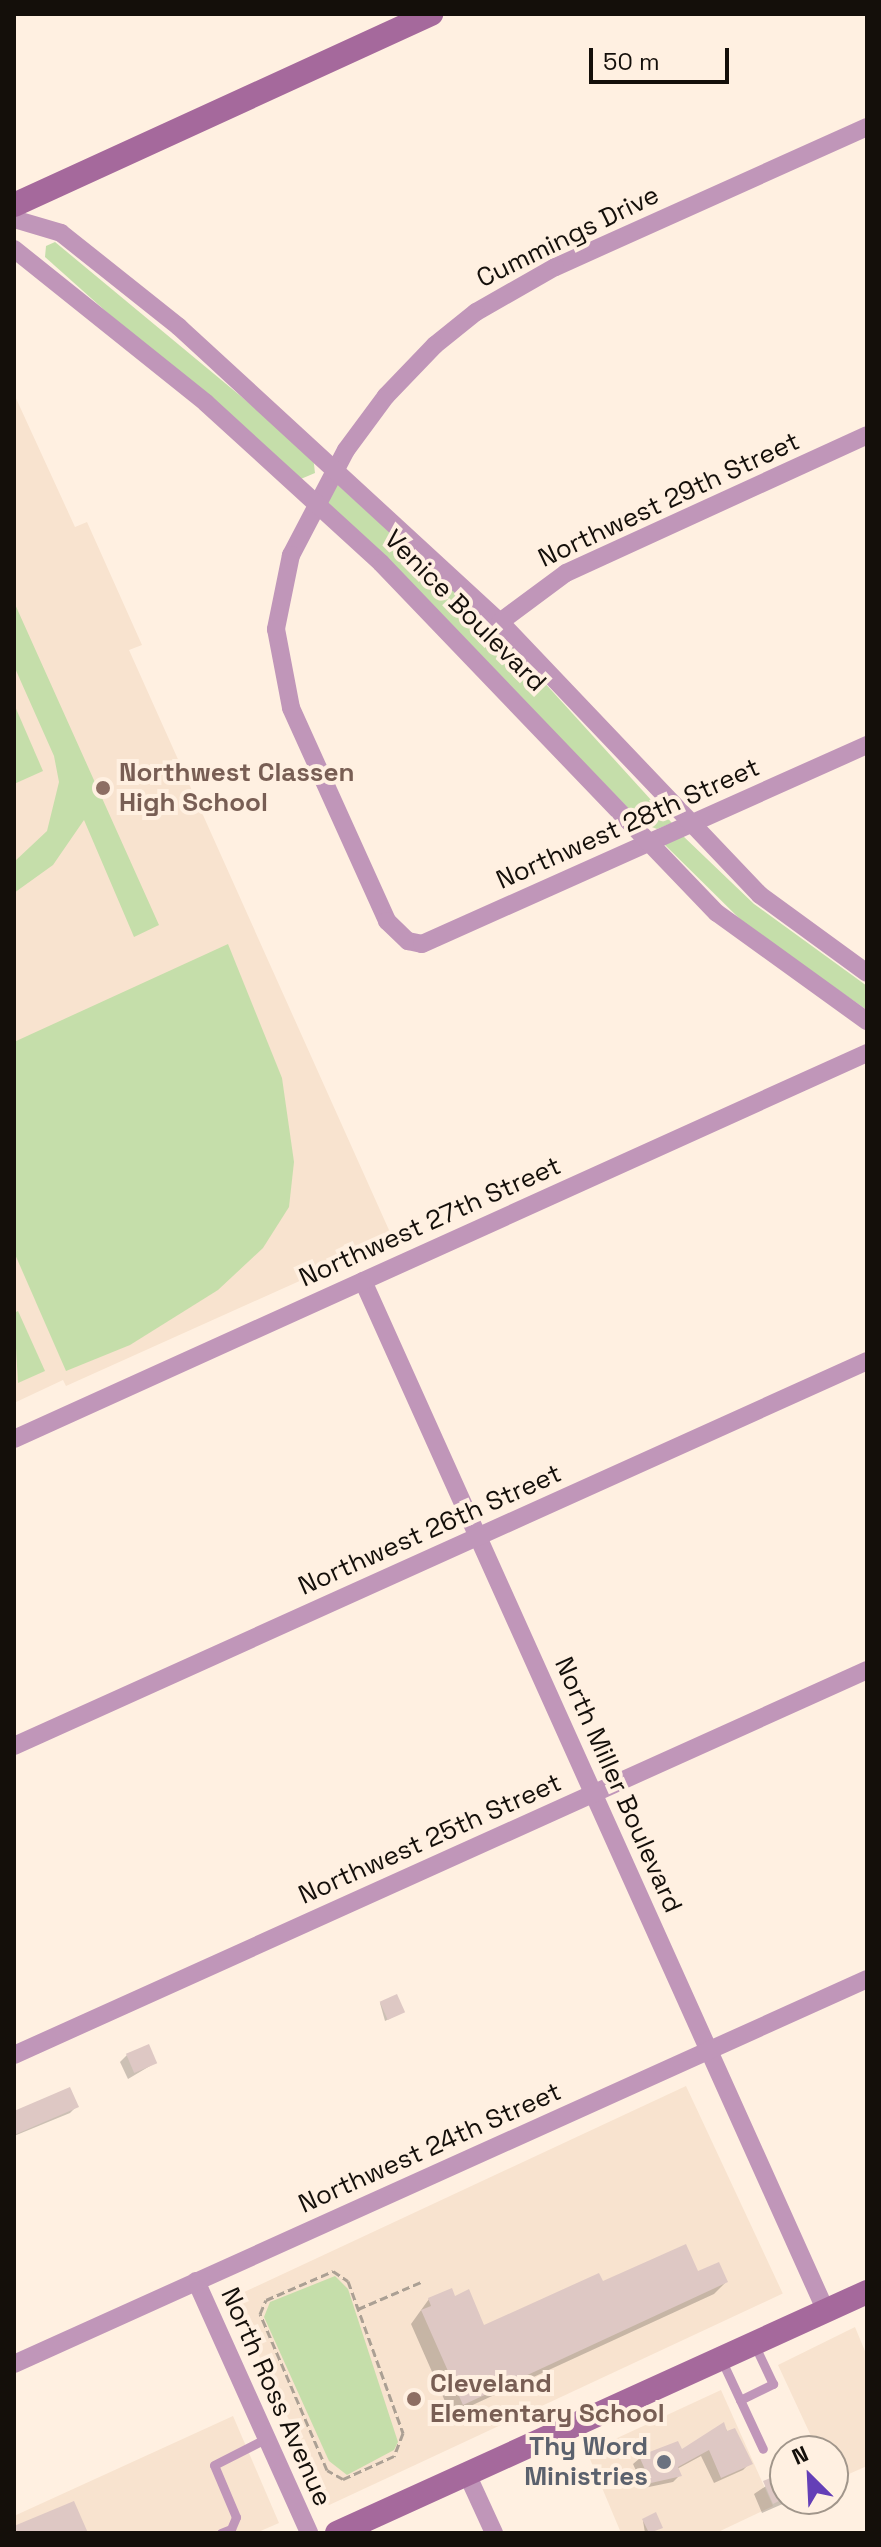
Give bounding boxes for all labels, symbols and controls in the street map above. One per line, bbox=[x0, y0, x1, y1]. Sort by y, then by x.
scale bar bbox=[593, 32, 733, 82]
text: 50 m bbox=[603, 46, 660, 77]
street label: Cummings Drive bbox=[472, 179, 664, 295]
street label: Northwest 29th Street bbox=[533, 426, 805, 574]
street label: Venice Boulevard bbox=[378, 524, 552, 698]
street label: Northwest 28th Street bbox=[492, 752, 764, 896]
place label: Northwest Classen High School bbox=[119, 757, 355, 818]
marker: Northwest Classen High School bbox=[94, 779, 112, 797]
street label: Northwest 27th Street bbox=[294, 1150, 566, 1294]
street label: Northwest 26th Street bbox=[294, 1458, 566, 1602]
street label: North Miller Boulevard bbox=[548, 1652, 688, 1918]
street label: Northwest 25th Street bbox=[294, 1767, 566, 1911]
street label: Northwest 24th Street bbox=[294, 2076, 566, 2220]
street label: North Ross Avenue bbox=[214, 2283, 338, 2511]
place label: Cleveland Elementary School bbox=[430, 2368, 665, 2430]
marker: Cleveland Elementary School bbox=[405, 2390, 423, 2408]
place label: Thy Word Ministries bbox=[524, 2431, 648, 2492]
north arrow bbox=[769, 2435, 849, 2515]
text: N bbox=[788, 2439, 812, 2471]
marker: Thy Word Ministries bbox=[655, 2453, 673, 2471]

